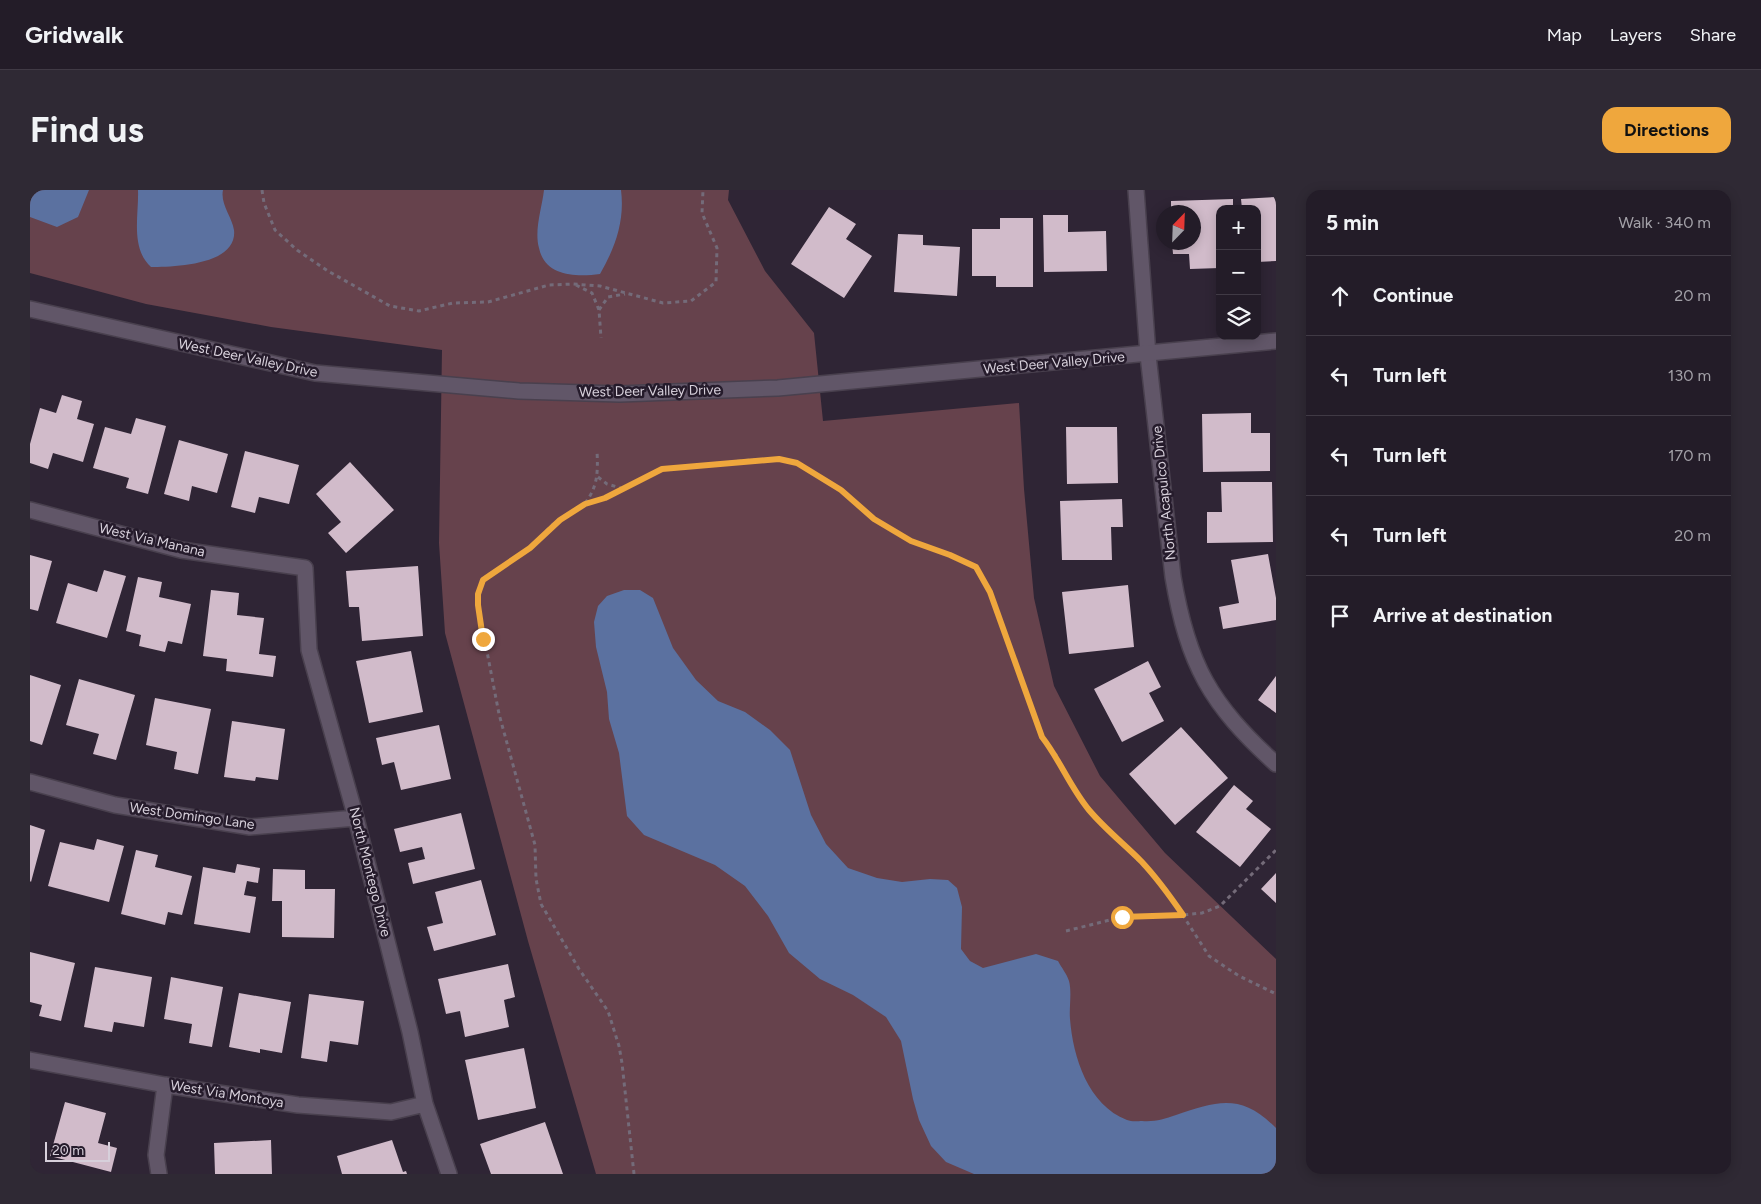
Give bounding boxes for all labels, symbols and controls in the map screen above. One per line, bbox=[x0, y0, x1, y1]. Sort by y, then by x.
text: Gridwalk bbox=[25, 20, 124, 49]
text: Map bbox=[1547, 24, 1582, 46]
text: Layers bbox=[1610, 24, 1662, 46]
text: Share bbox=[1690, 24, 1736, 46]
button: Directions bbox=[1602, 107, 1731, 153]
text: Find us bbox=[30, 109, 144, 151]
north arrow bbox=[1156, 205, 1201, 250]
map controls bbox=[1216, 205, 1261, 340]
button: + bbox=[1216, 205, 1261, 250]
text: 5 min bbox=[1326, 210, 1379, 235]
text: Walk · 340 m bbox=[1618, 213, 1711, 232]
button: − bbox=[1216, 250, 1261, 295]
icon: ahead bbox=[1326, 282, 1354, 310]
text: Continue bbox=[1373, 284, 1453, 307]
text: 20 m bbox=[1674, 286, 1711, 305]
button: layers bbox=[1216, 295, 1261, 340]
street label: West Deer Valley Drive bbox=[177, 335, 320, 381]
street label: West Deer Valley Drive bbox=[983, 348, 1126, 378]
icon: left bbox=[1326, 362, 1354, 390]
text: Turn left bbox=[1373, 364, 1447, 387]
text: 130 m bbox=[1668, 366, 1711, 385]
street label: West Deer Valley Drive bbox=[579, 381, 721, 401]
street label: North Acapulco Drive bbox=[1148, 425, 1180, 561]
icon: left bbox=[1326, 442, 1354, 470]
text: Turn left bbox=[1373, 444, 1447, 467]
text: 170 m bbox=[1668, 446, 1711, 465]
street label: West Via Manana bbox=[97, 520, 207, 560]
icon: left bbox=[1326, 522, 1354, 550]
text: Turn left bbox=[1373, 524, 1447, 547]
text: 20 m bbox=[1674, 526, 1711, 545]
icon: arrive bbox=[1326, 602, 1354, 630]
text: Arrive at destination bbox=[1373, 604, 1552, 627]
route end bbox=[472, 628, 495, 651]
street label: West Domingo Lane bbox=[128, 799, 256, 833]
street label: North Montego Drive bbox=[346, 805, 394, 939]
route start bbox=[1111, 906, 1134, 929]
street label: West Via Montoya bbox=[169, 1077, 285, 1111]
scale bar bbox=[45, 1139, 110, 1162]
text: 20 m bbox=[52, 1142, 84, 1159]

